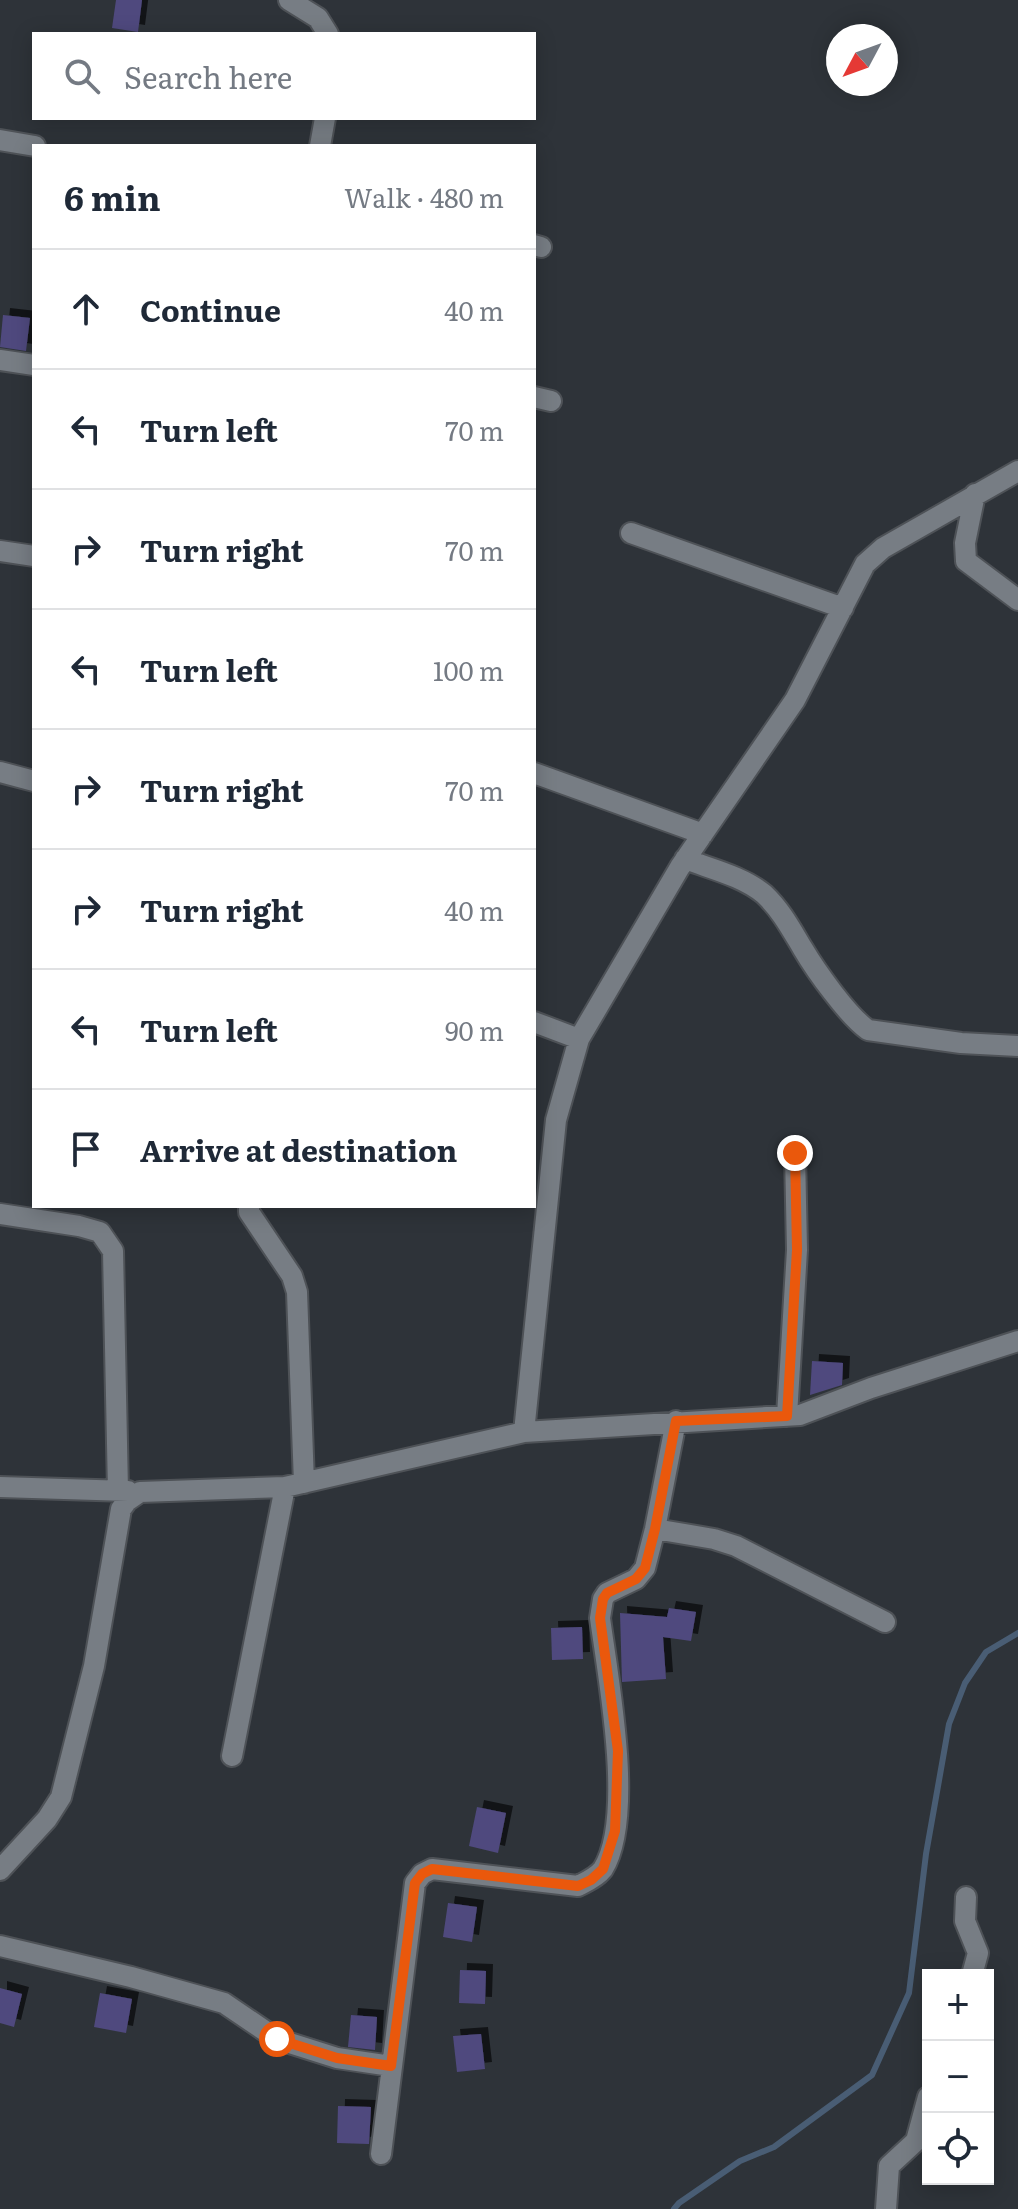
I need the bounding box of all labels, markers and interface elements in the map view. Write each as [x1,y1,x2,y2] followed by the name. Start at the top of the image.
[826,24,898,96] north arrow
[32,32,536,120] search box
[60,54,104,98] icon: search
[124,54,292,98] text: Search here
[64,171,161,221] text: 6 min
[344,177,504,216] text: Walk · 480 m
[64,287,108,331] icon: ahead
[140,287,281,331] text: Continue
[444,290,504,329] text: 40 m
[64,407,108,451] icon: left
[140,407,278,451] text: Turn left
[445,410,504,449] text: 70 m
[64,527,108,571] icon: right
[140,527,304,571] text: Turn right
[445,530,504,569] text: 70 m
[64,647,108,691] icon: left
[140,647,278,691] text: Turn left
[433,650,504,689] text: 100 m
[64,767,108,811] icon: right
[140,767,304,811] text: Turn right
[445,770,504,809] text: 70 m
[64,887,108,931] icon: right
[140,887,304,931] text: Turn right
[444,890,504,929] text: 40 m
[64,1007,108,1051] icon: left
[140,1007,278,1051] text: Turn left
[445,1010,504,1049] text: 90 m
[64,1127,108,1171] icon: arrive
[140,1127,457,1171] text: Arrive at destination
[777,1135,813,1171] route end
[922,1969,994,2185] map controls
[922,1969,994,2041] button: +
[259,2021,295,2057] route start
[922,2041,994,2113] button: −
[922,2113,994,2185] button: locate

